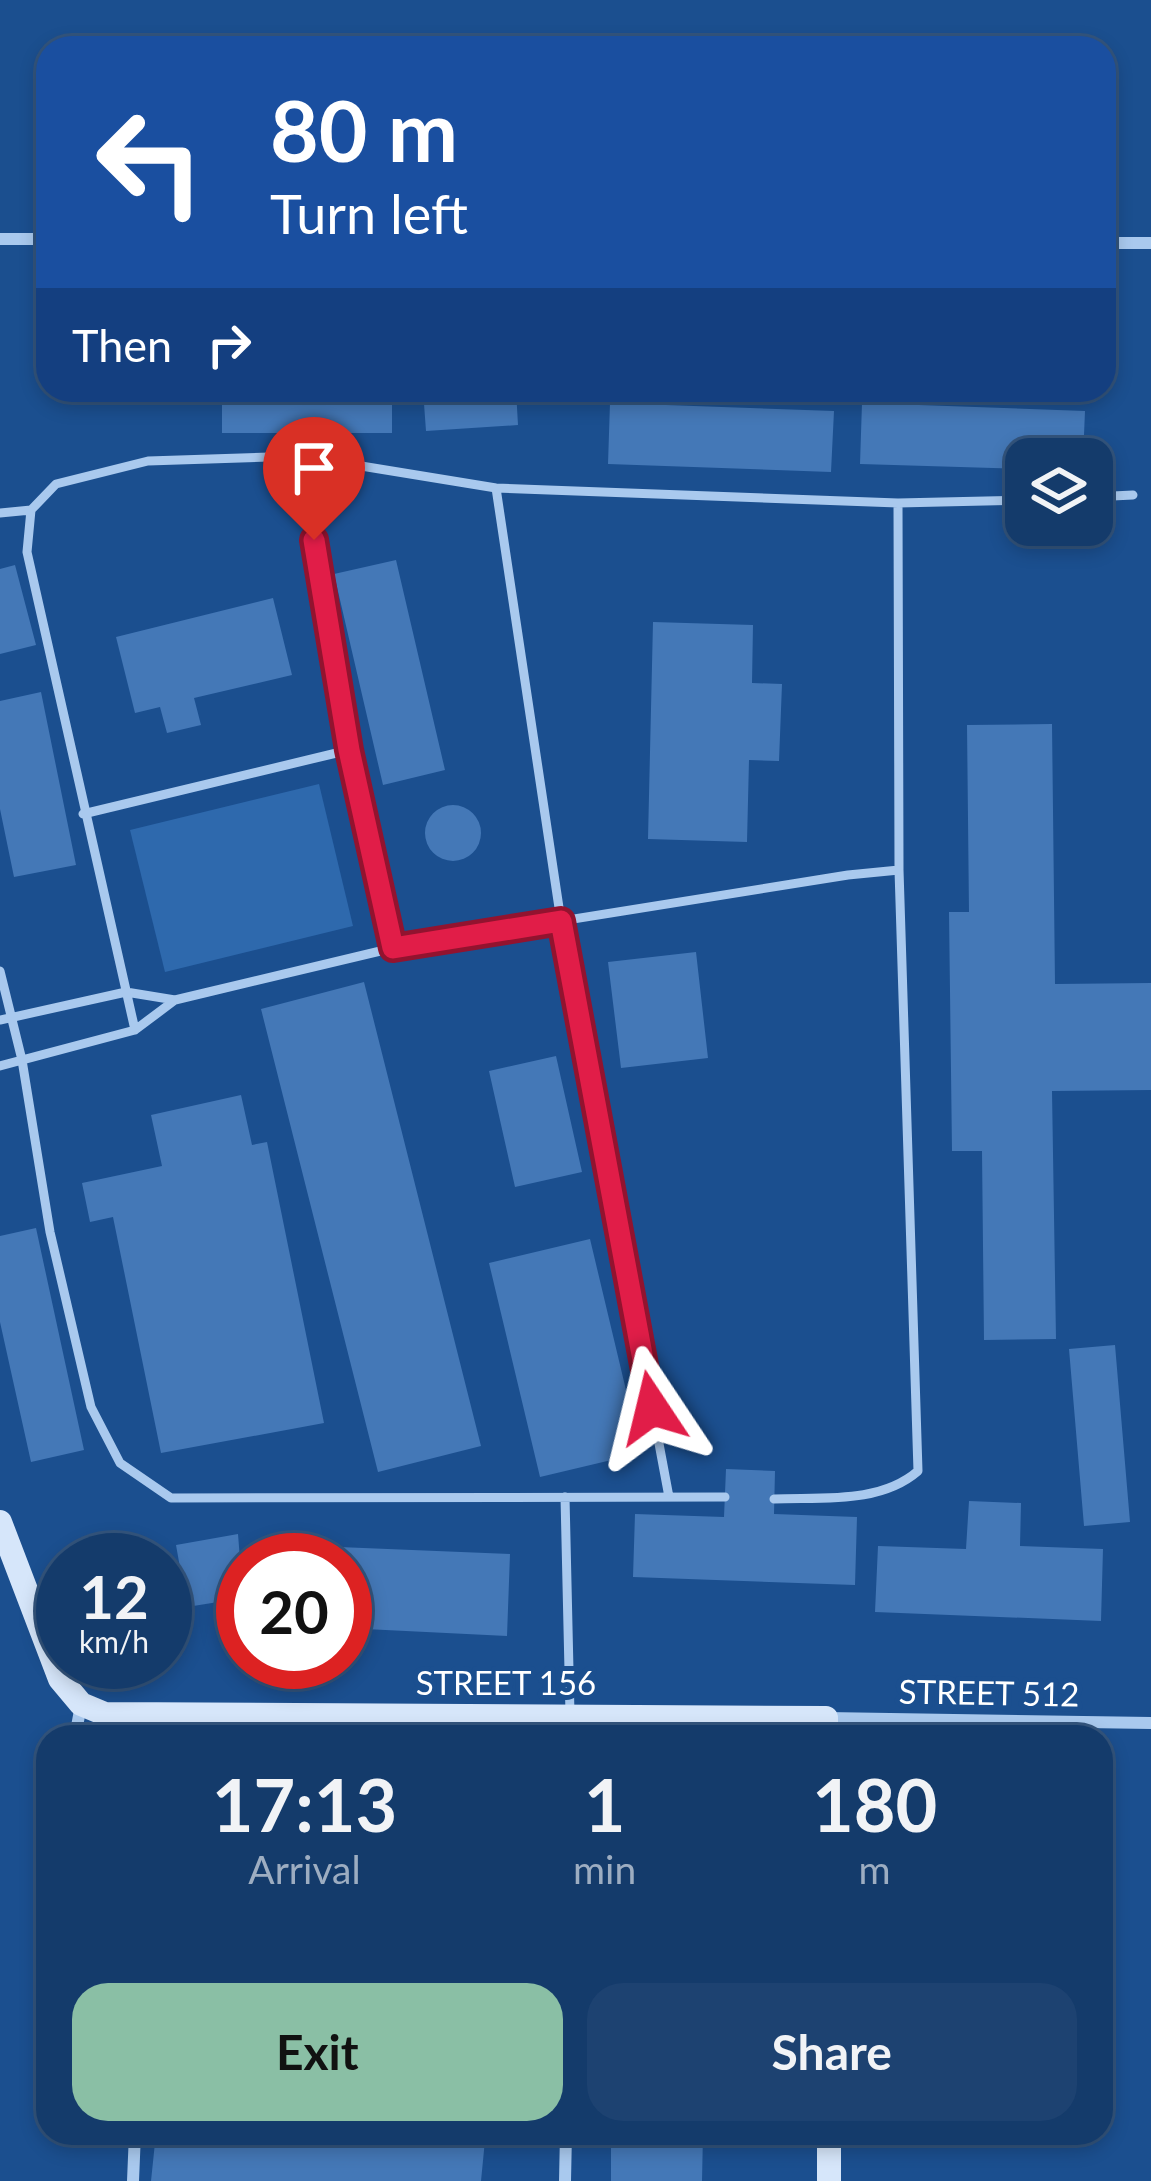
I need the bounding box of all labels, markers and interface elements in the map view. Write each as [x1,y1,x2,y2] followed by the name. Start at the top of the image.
[270,79,458,180] text: 80 m
[72,84,228,240] icon: left
[270,181,468,246] text: Turn left
[196,312,262,378] icon: right
[72,318,172,372] text: Then
[263,417,365,540] pin
[281,435,347,501] icon: arrive
[1005,438,1113,546] map controls
[1005,438,1113,546] button: layers
[589,1345,715,1471] position arrow
[216,1533,372,1689] speed limit sign: 20
[79,1560,149,1632] text: 12
[79,1623,149,1659] text: km/h
[416,1662,596,1702] street label: STREET 156
[898,1670,1080,1714] street label: STREET 512
[212,1761,397,1847] text: 17:13
[584,1761,626,1847] text: 1
[812,1761,937,1847] text: 180
[248,1846,361,1892] text: Arrival
[573,1846,636,1892] text: min
[859,1846,891,1892] text: m
[72,1983,563,2121] button: Exit
[587,1983,1077,2121] button: Share

